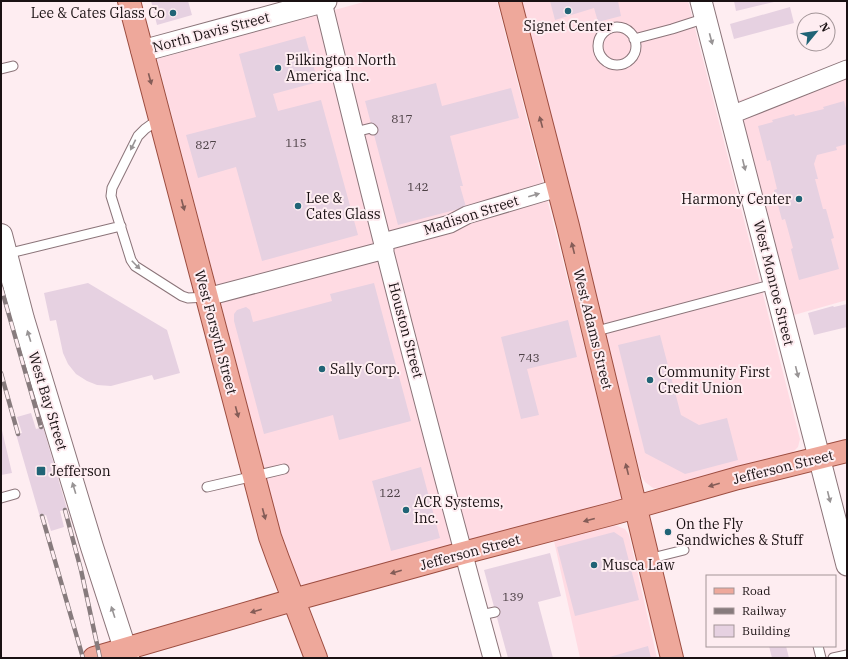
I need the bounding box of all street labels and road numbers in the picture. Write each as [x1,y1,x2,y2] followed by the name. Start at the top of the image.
[150,8,272,56] street label: North Davis Street
[421,191,521,239] street label: Madison Street
[750,218,798,348] street label: West Monroe Street
[569,267,617,391] street label: West Adams Street
[191,268,241,396] street label: West Forsyth Street
[385,280,427,380] street label: Houston Street
[24,349,72,453] street label: West Bay Street
[731,446,835,488] street label: Jefferson Street
[418,530,522,574] street label: Jefferson Street

